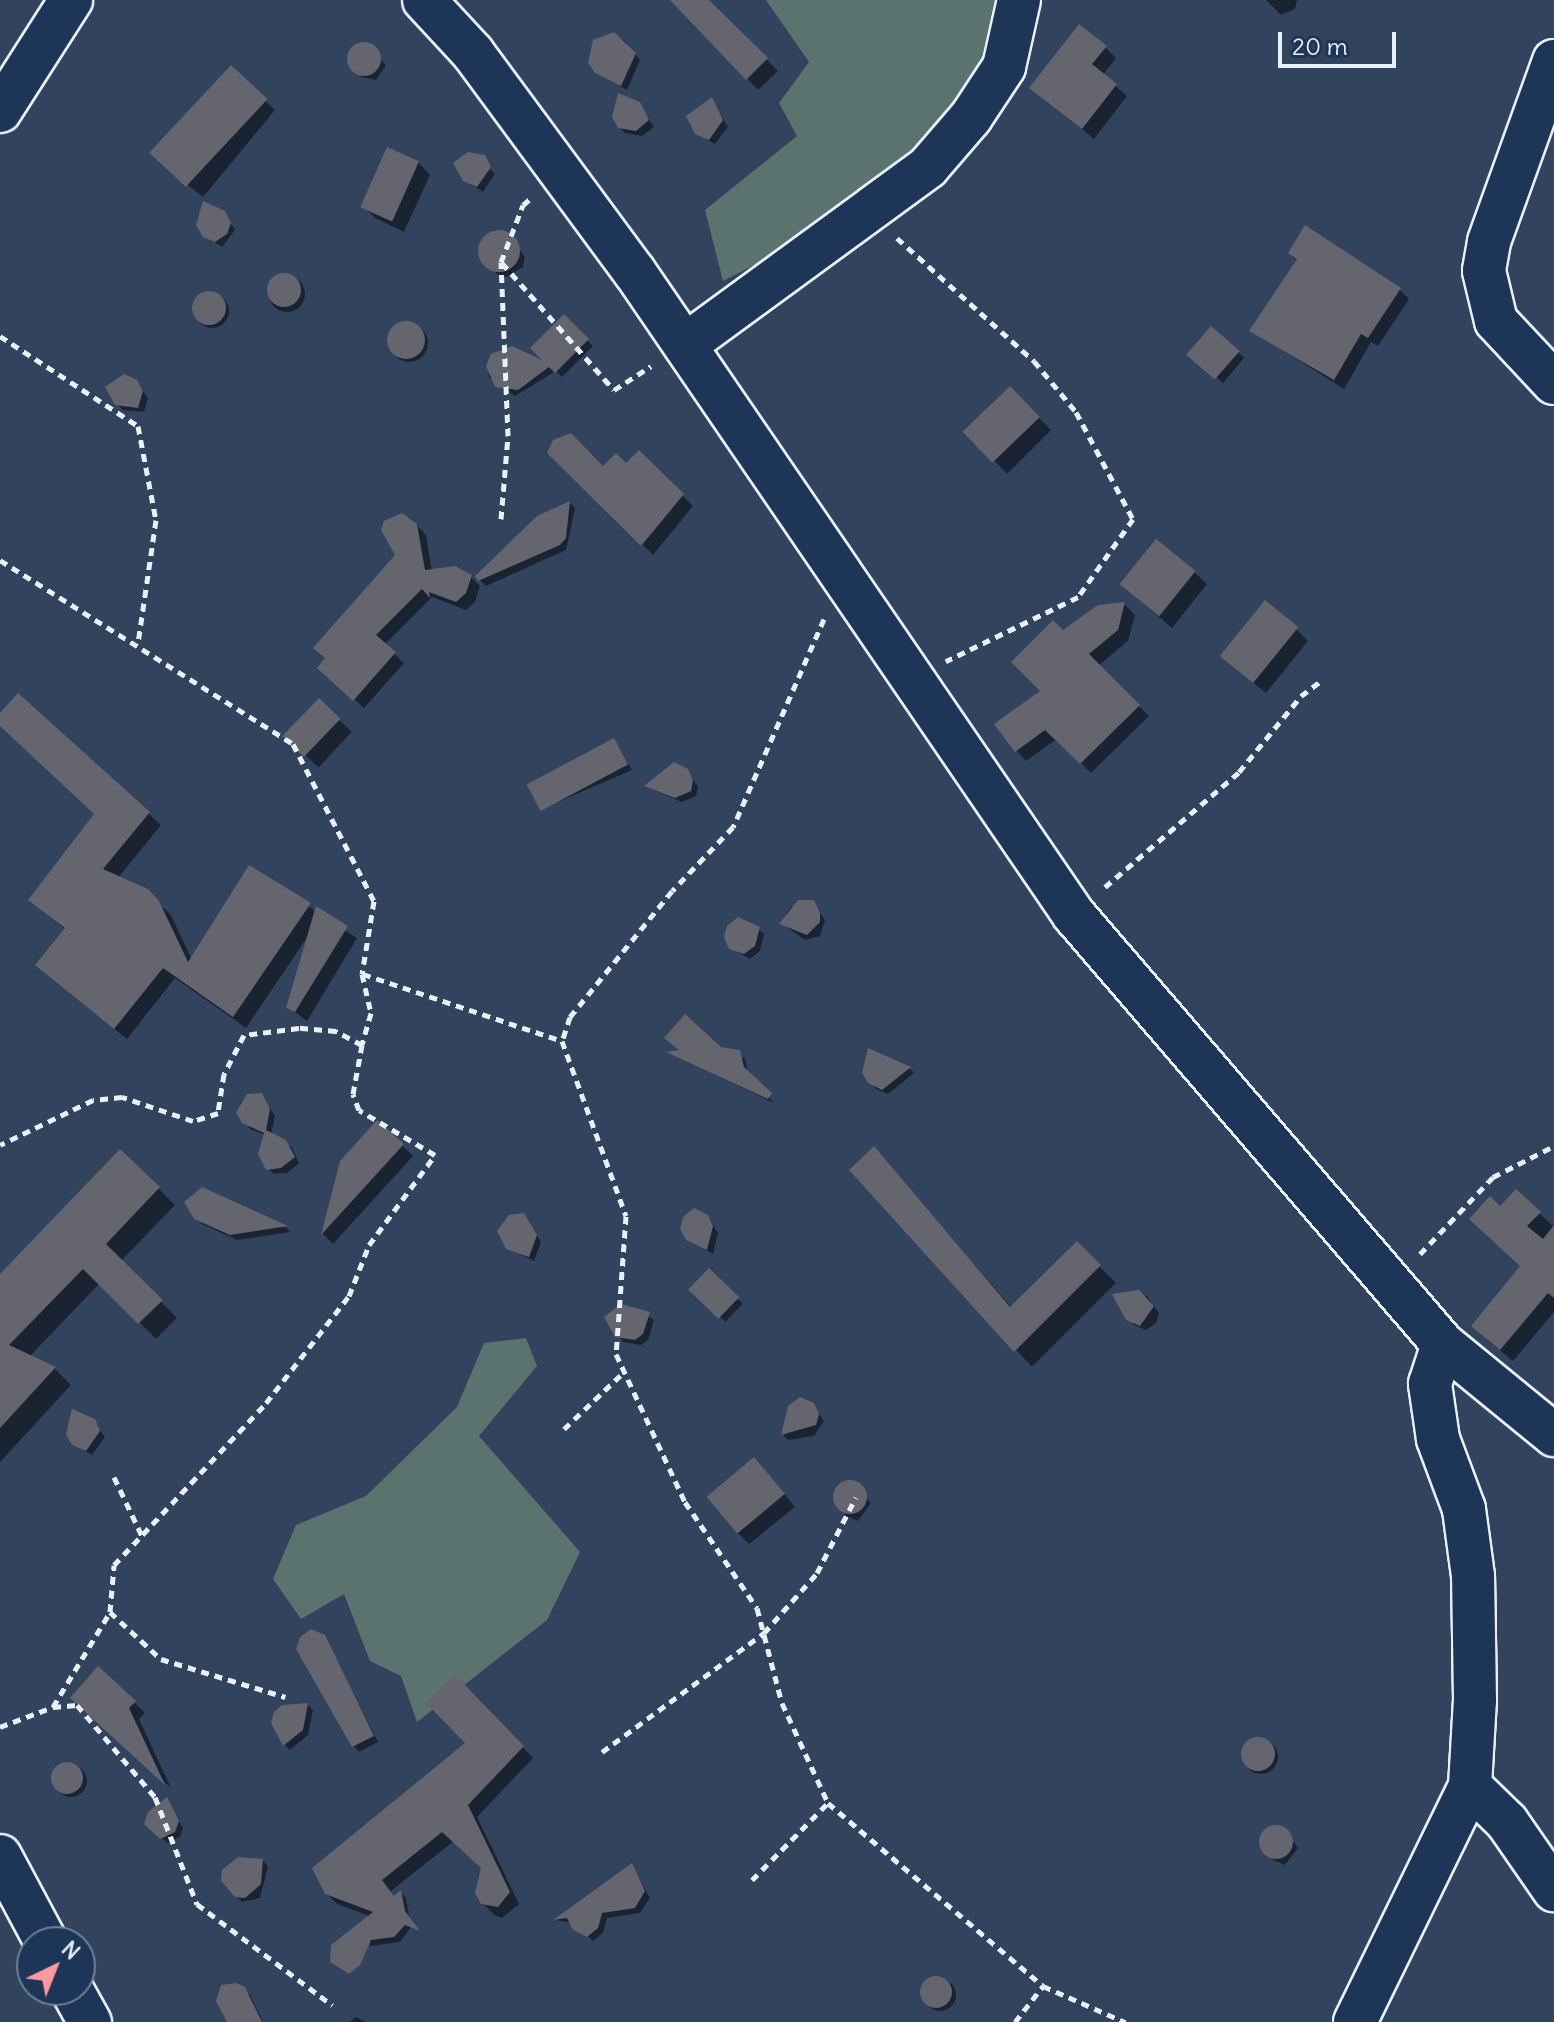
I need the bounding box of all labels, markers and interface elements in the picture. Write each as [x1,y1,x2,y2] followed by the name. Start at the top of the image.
[1282,16,1400,66] scale bar
[1292,31,1348,61] text: 20 m
[16,1926,96,2006] north arrow
[56,1934,86,1965] text: N

